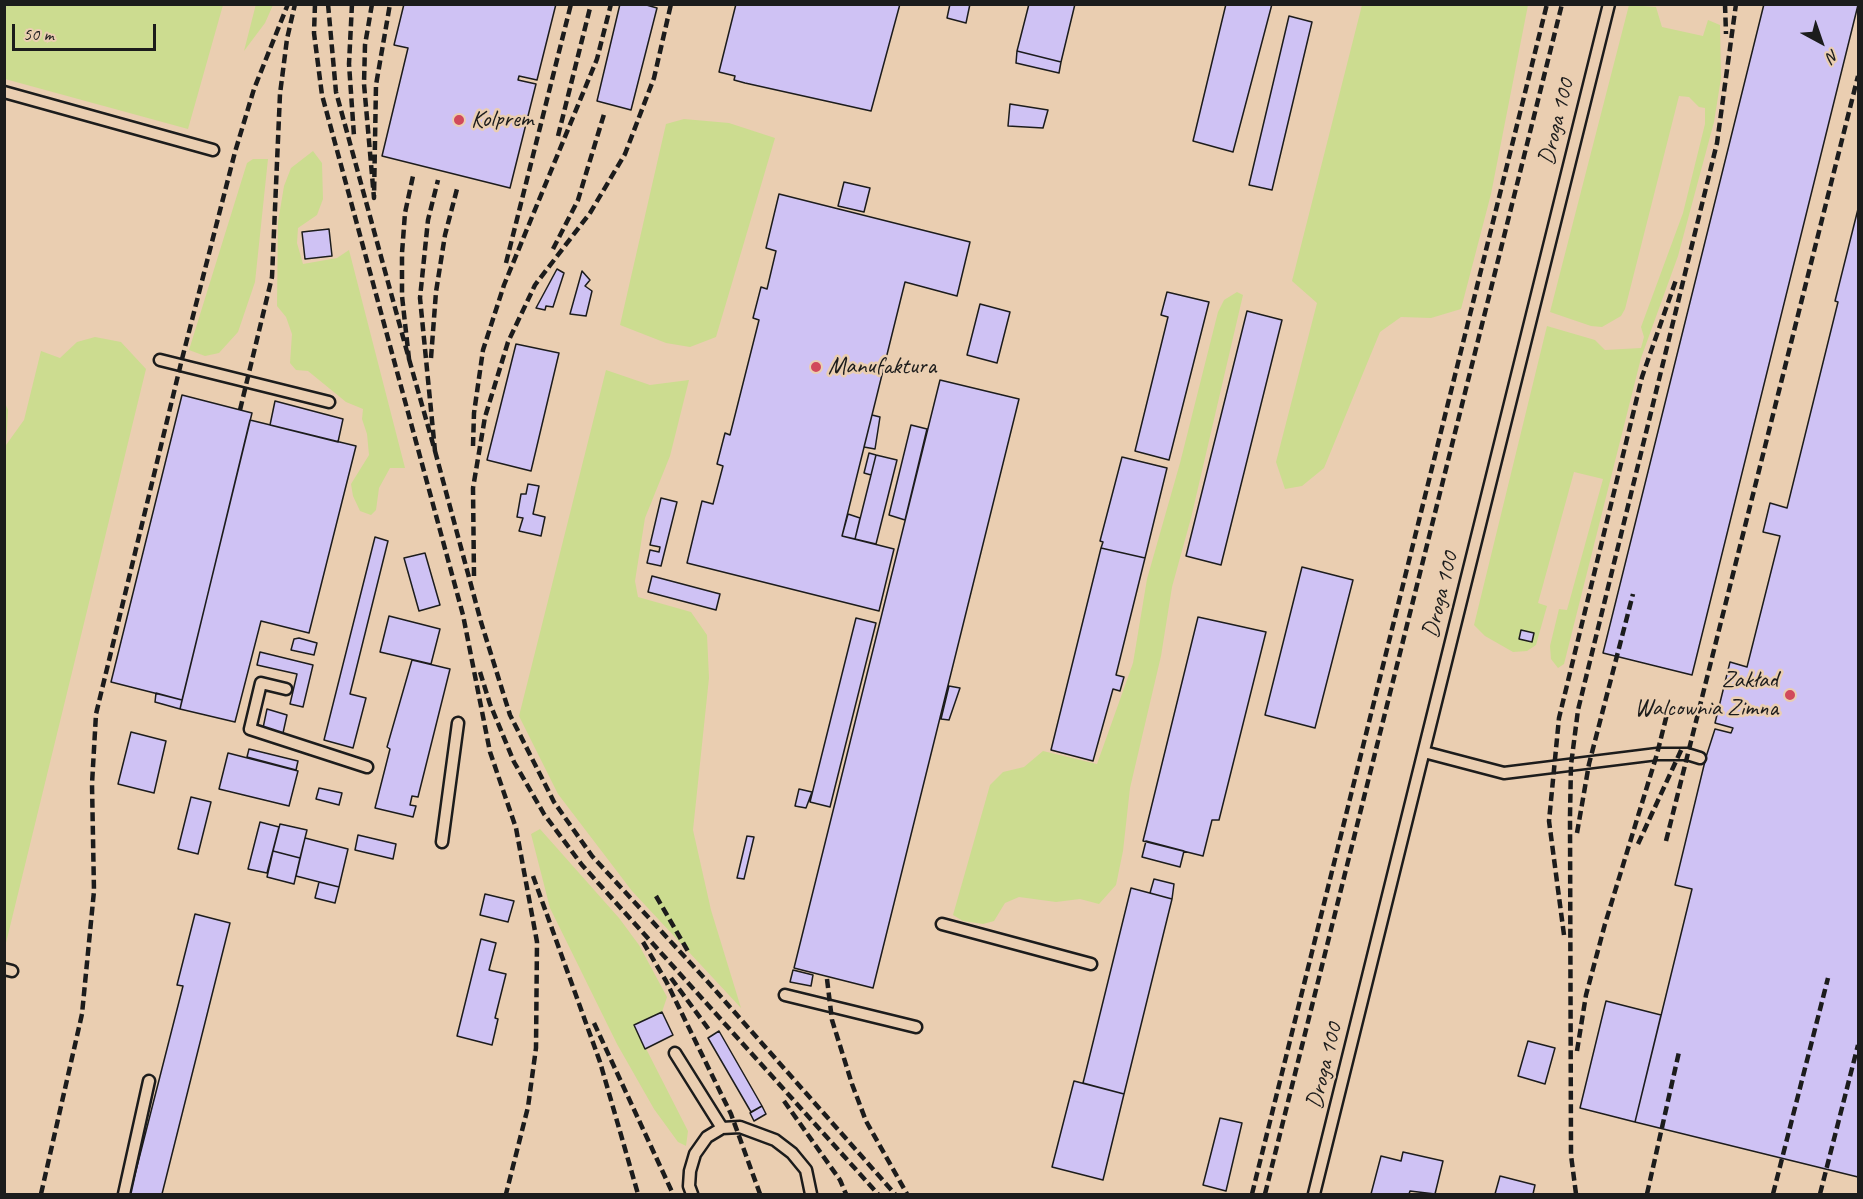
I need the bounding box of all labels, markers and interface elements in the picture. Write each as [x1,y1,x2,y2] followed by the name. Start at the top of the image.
[15,12,159,50] scale bar
[1791,12,1851,72] north arrow
[23,23,54,45] text: 50 m
[1822,45,1843,67] text: N
[1532,76,1582,168] street label: Droga 100
[471,106,533,134] place label: Kolprem
[452,113,466,127] marker: Kolprem
[828,353,936,381] place label: Manufaktura
[809,360,823,374] marker: Manufaktura
[1416,549,1466,641] street label: Droga 100
[1634,667,1778,723] place label: Zakład Walcownia Zimna
[1783,688,1797,702] marker: Zakład Walcownia Zimna
[1300,1020,1350,1112] street label: Droga 100

